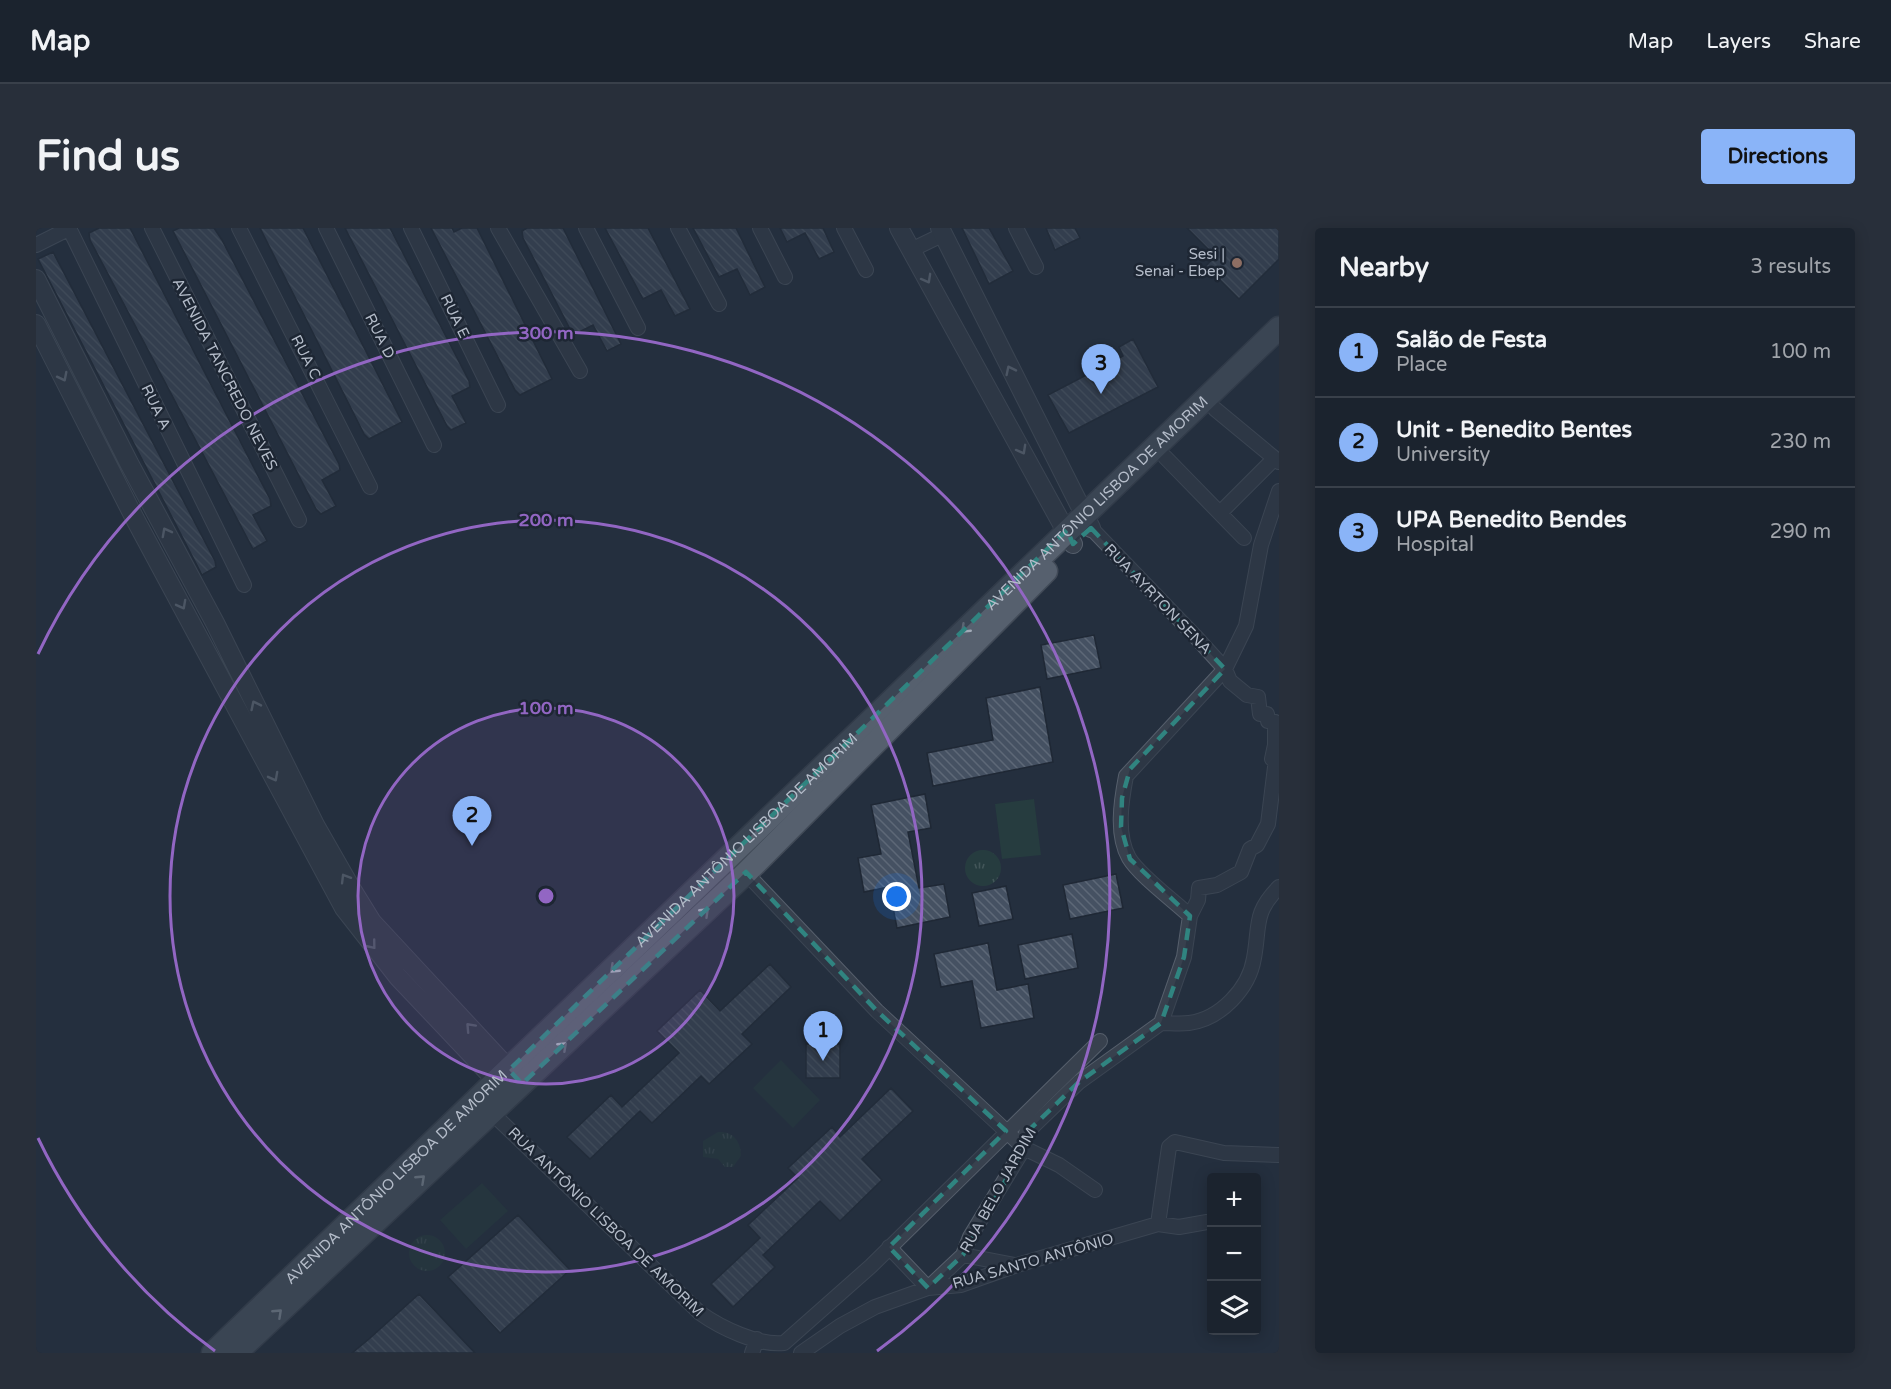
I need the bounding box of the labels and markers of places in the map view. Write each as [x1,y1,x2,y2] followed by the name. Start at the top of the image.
[1135,245,1225,280] place label: Sesi | Senai - Ebep
[1230,256,1244,270] marker: Sesi | Senai - Ebep
[1082,344,1120,394] pin: 3
[452,796,492,846] pin: 2
[536,886,556,906] centre of rings
[804,1012,842,1061] pin: 1

